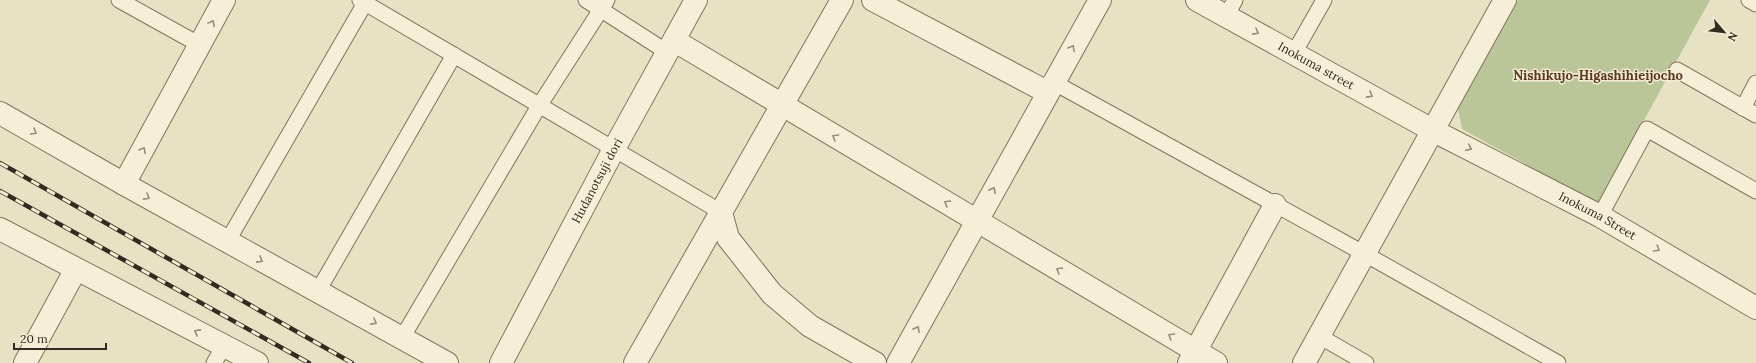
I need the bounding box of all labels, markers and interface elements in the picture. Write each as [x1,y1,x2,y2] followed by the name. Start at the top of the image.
[1704,12,1744,52] north arrow
[207,20,214,28] one-way arrow
[1252,28,1259,35] one-way arrow
[1724,30,1741,44] text: N
[1276,38,1357,93] street label: Inokuma street
[1068,45,1075,52] one-way arrow
[1513,67,1683,84] district label: Nishikujo-Higashihieijocho
[1366,91,1373,98] one-way arrow
[30,128,37,135] one-way arrow
[832,135,839,142] one-way arrow
[568,136,625,226] street label: Hudanotsuji dori
[1465,144,1472,151] one-way arrow
[138,147,146,154] one-way arrow
[988,187,996,195] one-way arrow
[1556,188,1639,243] street label: Inokuma Street
[143,192,150,199] one-way arrow
[944,201,951,208] one-way arrow
[1653,245,1660,252] one-way arrow
[256,255,263,262] one-way arrow
[1056,267,1063,274] one-way arrow
[370,318,377,325] one-way arrow
[14,325,106,351] scale bar
[912,326,919,333] one-way arrow
[194,329,201,337] one-way arrow
[20,331,48,346] text: 20 m
[1168,333,1175,341] one-way arrow

